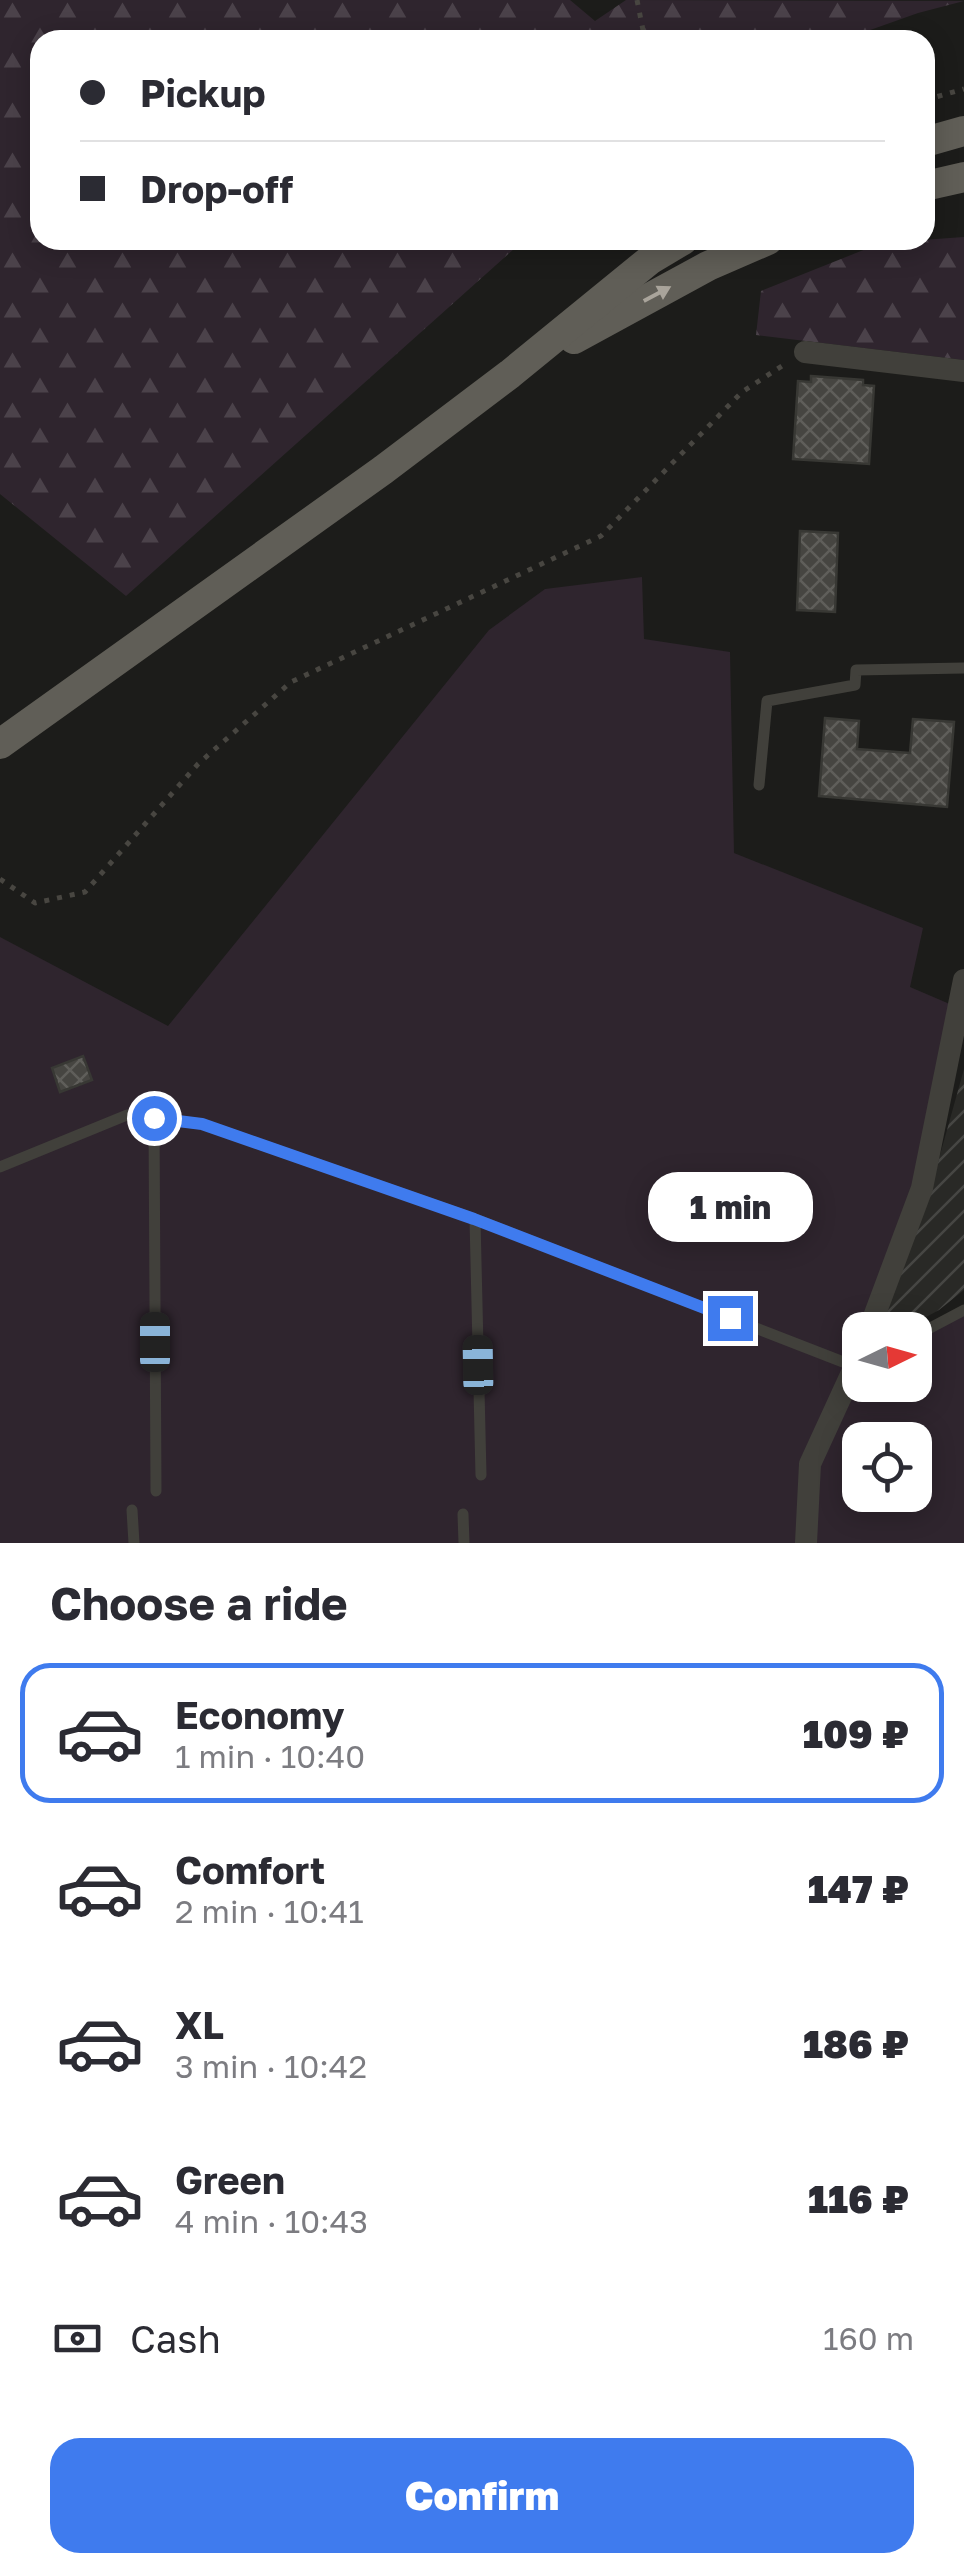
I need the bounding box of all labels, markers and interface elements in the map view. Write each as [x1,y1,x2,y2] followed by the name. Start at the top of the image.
[140,70,266,115] text: Pickup
[140,166,293,211] text: Drop-off
[643,286,672,303] one-way arrow
[132,1096,177,1141] route start
[648,1173,812,1243] callout: 1 min
[690,1188,771,1226] text: 1 min
[708,1296,753,1341] route end
[140,1312,170,1372] car
[842,1312,932,1402] north arrow
[842,1312,932,1512] map controls
[462,1335,494,1395] car
[842,1422,932,1512] button: locate
[50,1576,348,1630] text: Choose a ride
[55,1688,145,1778] icon: car
[175,1692,344,1737] text: Economy
[803,1711,909,1756] text: 109 ₽
[175,1737,365,1775] text: 1 min · 10:40
[55,1843,145,1933] icon: car
[175,1847,325,1892] text: Comfort
[808,1866,909,1911] text: 147 ₽
[175,1892,364,1930] text: 2 min · 10:41
[55,1998,145,2088] icon: car
[175,2002,224,2047] text: XL
[803,2021,909,2066] text: 186 ₽
[175,2047,367,2085] text: 3 min · 10:42
[55,2153,145,2243] icon: car
[175,2157,285,2202] text: Green
[808,2176,909,2221] text: 116 ₽
[175,2202,368,2240] text: 4 min · 10:43
[50,2311,105,2366] icon: cash
[130,2316,221,2361] text: Cash
[823,2319,914,2357] text: 160 m
[50,2438,914,2553] button: Confirm

